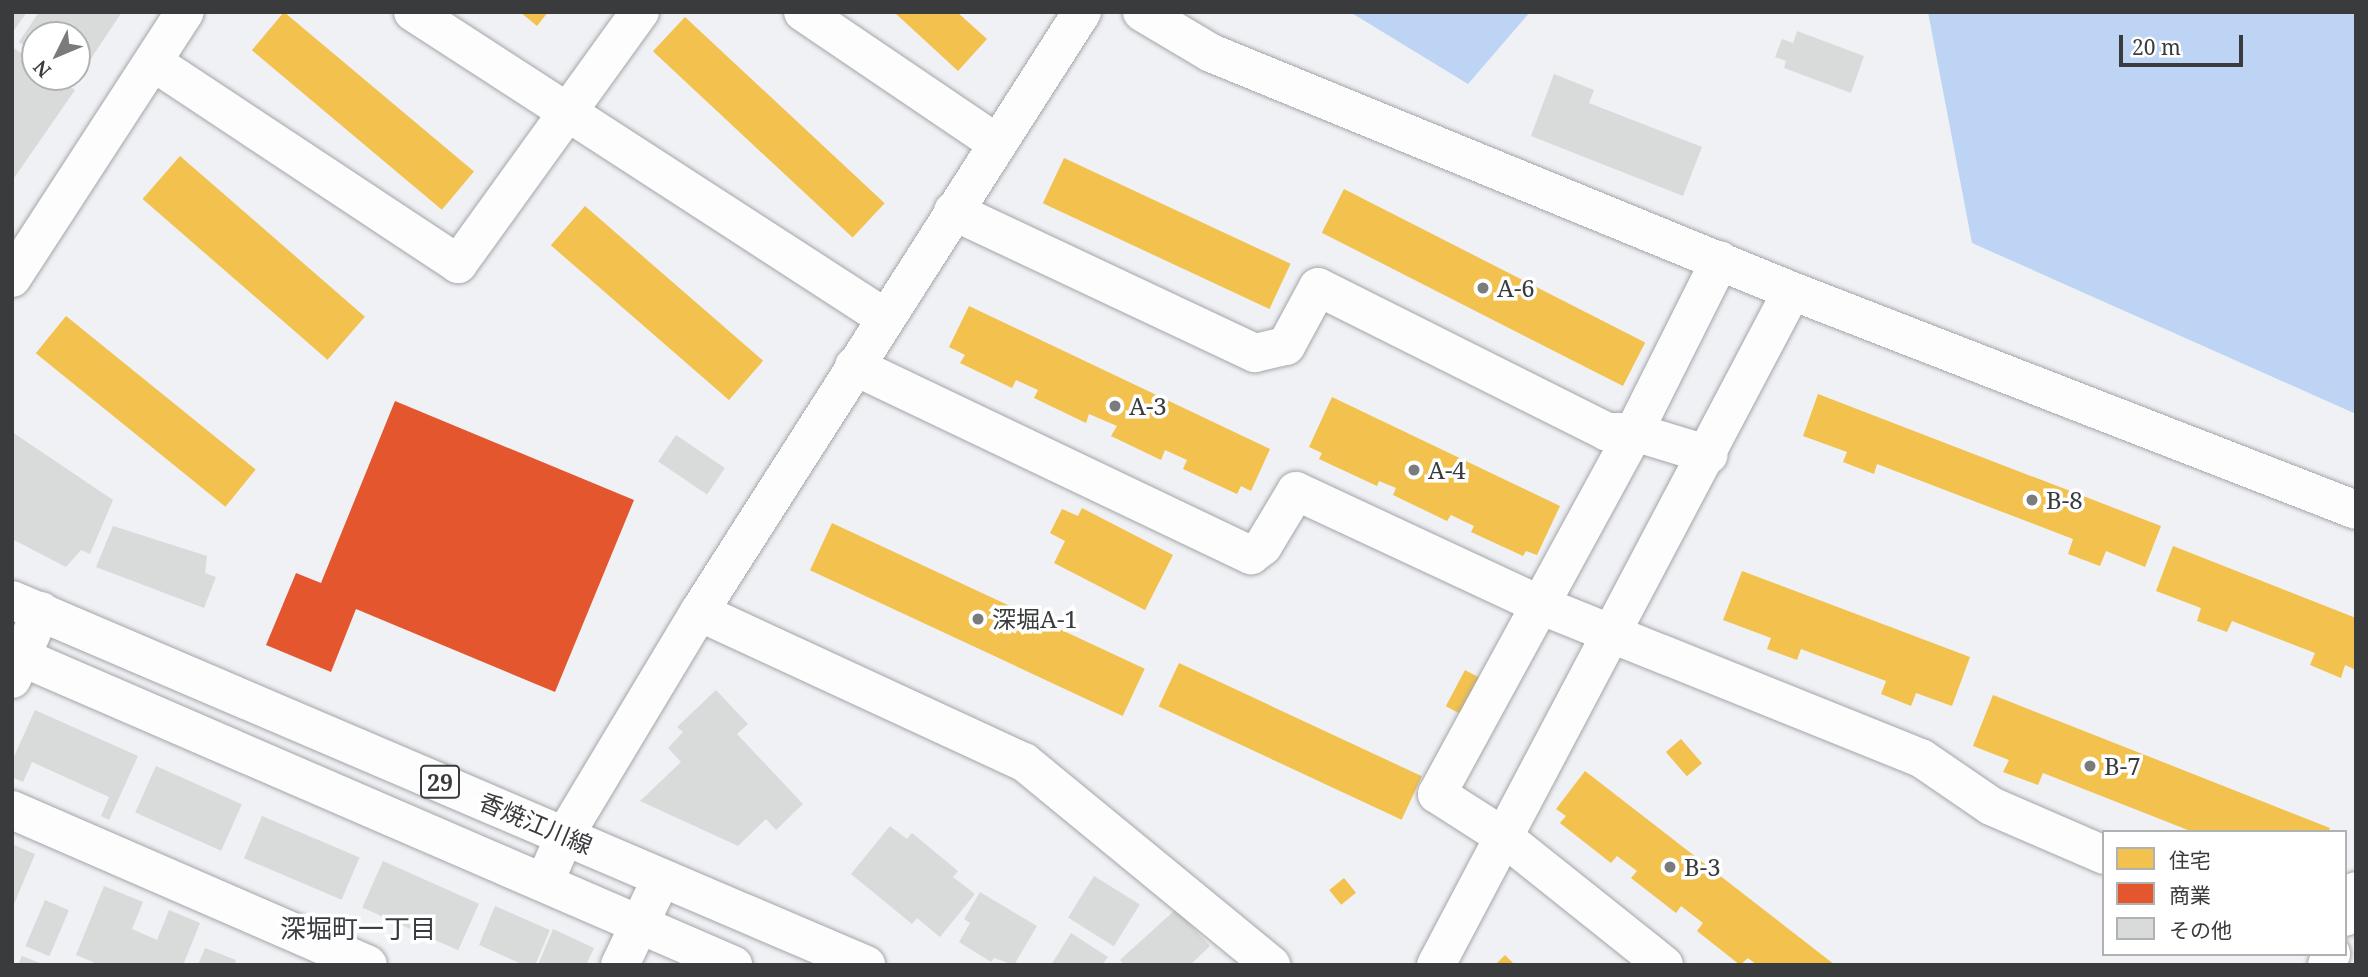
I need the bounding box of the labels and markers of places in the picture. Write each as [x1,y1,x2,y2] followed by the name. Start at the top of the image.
[1497,274,1535,302] place label: A-6
[1475,280,1491,296] marker: A-6
[1129,392,1167,420] place label: A-3
[1107,398,1123,414] marker: A-3
[1428,456,1466,484] place label: A-4
[1406,462,1422,478] marker: A-4
[2046,486,2083,514] place label: B-8
[2024,492,2040,508] marker: B-8
[992,605,1078,633] place label: 深堀A-1
[970,611,986,627] marker: 深堀A-1
[2104,752,2141,780] place label: B-7
[2082,758,2098,774] marker: B-7
[1684,853,1721,881] place label: B-3
[1662,859,1678,875] marker: B-3

